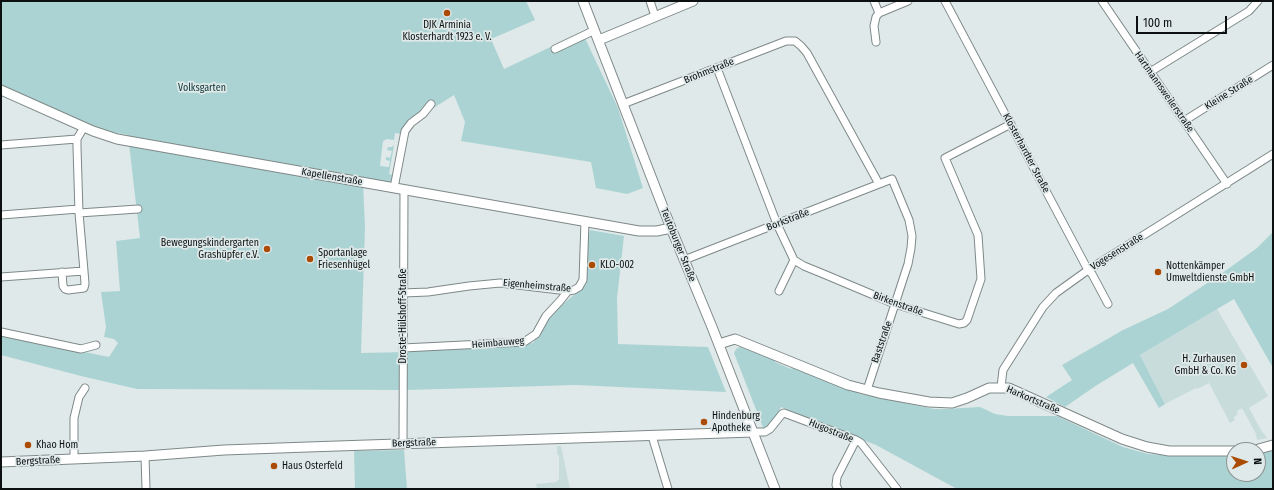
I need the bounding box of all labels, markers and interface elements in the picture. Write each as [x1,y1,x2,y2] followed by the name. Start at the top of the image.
[442,8,452,18] marker: DJK Arminia Klosterhardt 1923 e. V.
[1138,8,1229,34] scale bar
[1143,16,1172,30] text: 100 m
[402,19,492,42] place label: DJK Arminia Klosterhardt 1923 e. V.
[1132,49,1196,135] street label: Hartmannsweilerstraße
[682,56,736,86] street label: Brohmstraße
[1203,73,1255,113] street label: Kleine Straße
[178,82,226,94] park label: Volksgarten
[1000,111,1052,195] street label: Klosterhardter Straße
[301,166,363,188] street label: Kapellenstraße
[658,206,698,284] street label: Teutoburger Straße
[765,206,811,234] street label: Borkstraße
[1088,231,1146,273] street label: Vogesenstraße
[161,237,259,260] place label: Bewegungskindergarten Grashüpfer e.V.
[262,244,272,254] marker: Bewegungskindergarten Grashüpfer e.V.
[318,247,370,270] place label: Sportanlage Friesenhügel
[305,254,315,264] marker: Sportanlage Friesenhügel
[600,259,634,271] place label: KLO-002
[587,260,597,270] marker: KLO-002
[1166,260,1254,284] place label: Nottenkämper Umweltdienste GmbH
[1153,267,1163,277] marker: Nottenkämper Umweltdienste GmbH
[397,269,409,363] street label: Droste-Hülshoff-Straße
[502,277,572,295] street label: Eigenheimstraße
[871,289,925,319] street label: Birkenstraße
[869,319,895,365] street label: Baststraße
[471,335,525,351] street label: Heimbauweg
[1174,353,1236,376] place label: H. Zurhausen GmbH & Co. KG
[1239,360,1249,370] marker: H. Zurhausen GmbH & Co. KG
[1004,383,1062,417] street label: Harkortstraße
[712,410,760,434] place label: Hindenburg Apotheke
[699,417,709,427] marker: Hindenburg Apotheke
[807,417,855,445] street label: Hugostraße
[392,436,436,450] street label: Bergstraße
[36,439,78,451] place label: Khao Hom
[23,440,33,450] marker: Khao Hom
[1226,442,1266,482] north arrow
[16,454,60,468] street label: Bergstraße
[1251,458,1264,465] text: N
[282,460,343,472] place label: Haus Osterfeld
[269,461,279,471] marker: Haus Osterfeld

